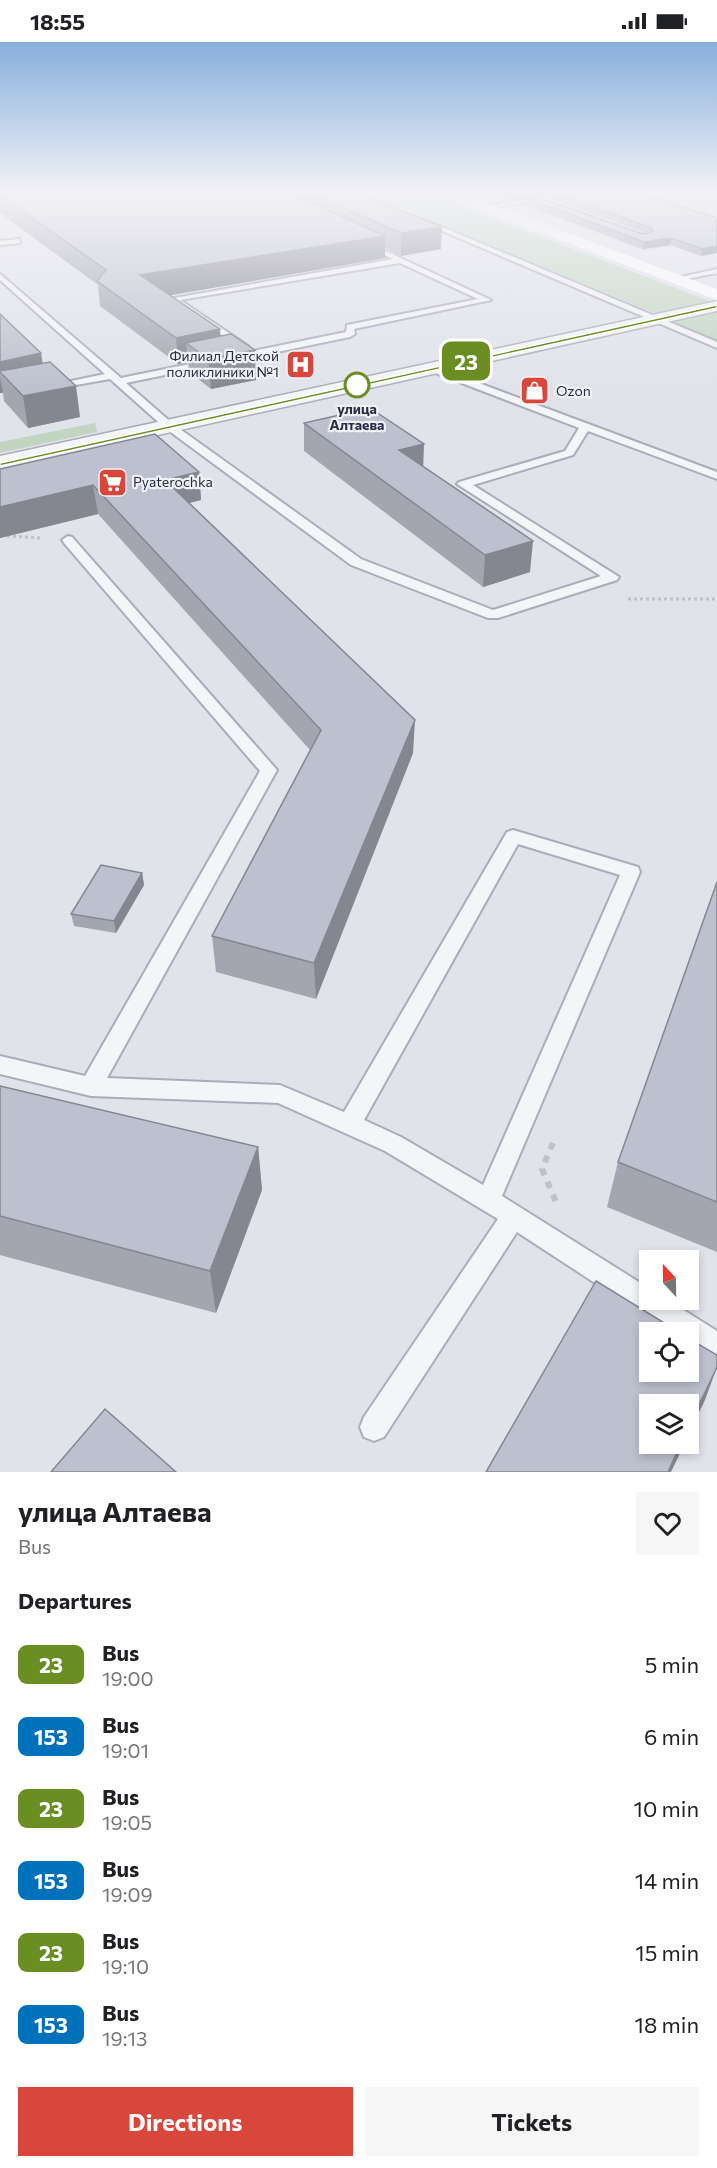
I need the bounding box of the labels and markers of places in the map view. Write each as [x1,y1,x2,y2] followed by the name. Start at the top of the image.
[166,347,279,380] place label: Филиал Детской поликлиники №1
[284,348,316,380] hospital icon: Филиал Детской поликлиники №1
[344,372,370,398] marker: улица Алтаева
[519,375,551,407] shop icon: Ozon
[556,382,591,399] place label: Ozon
[330,400,384,433] place label: улица Алтаева
[96,466,128,498] supermarket icon: Pyaterochka
[133,473,213,490] place label: Pyaterochka

